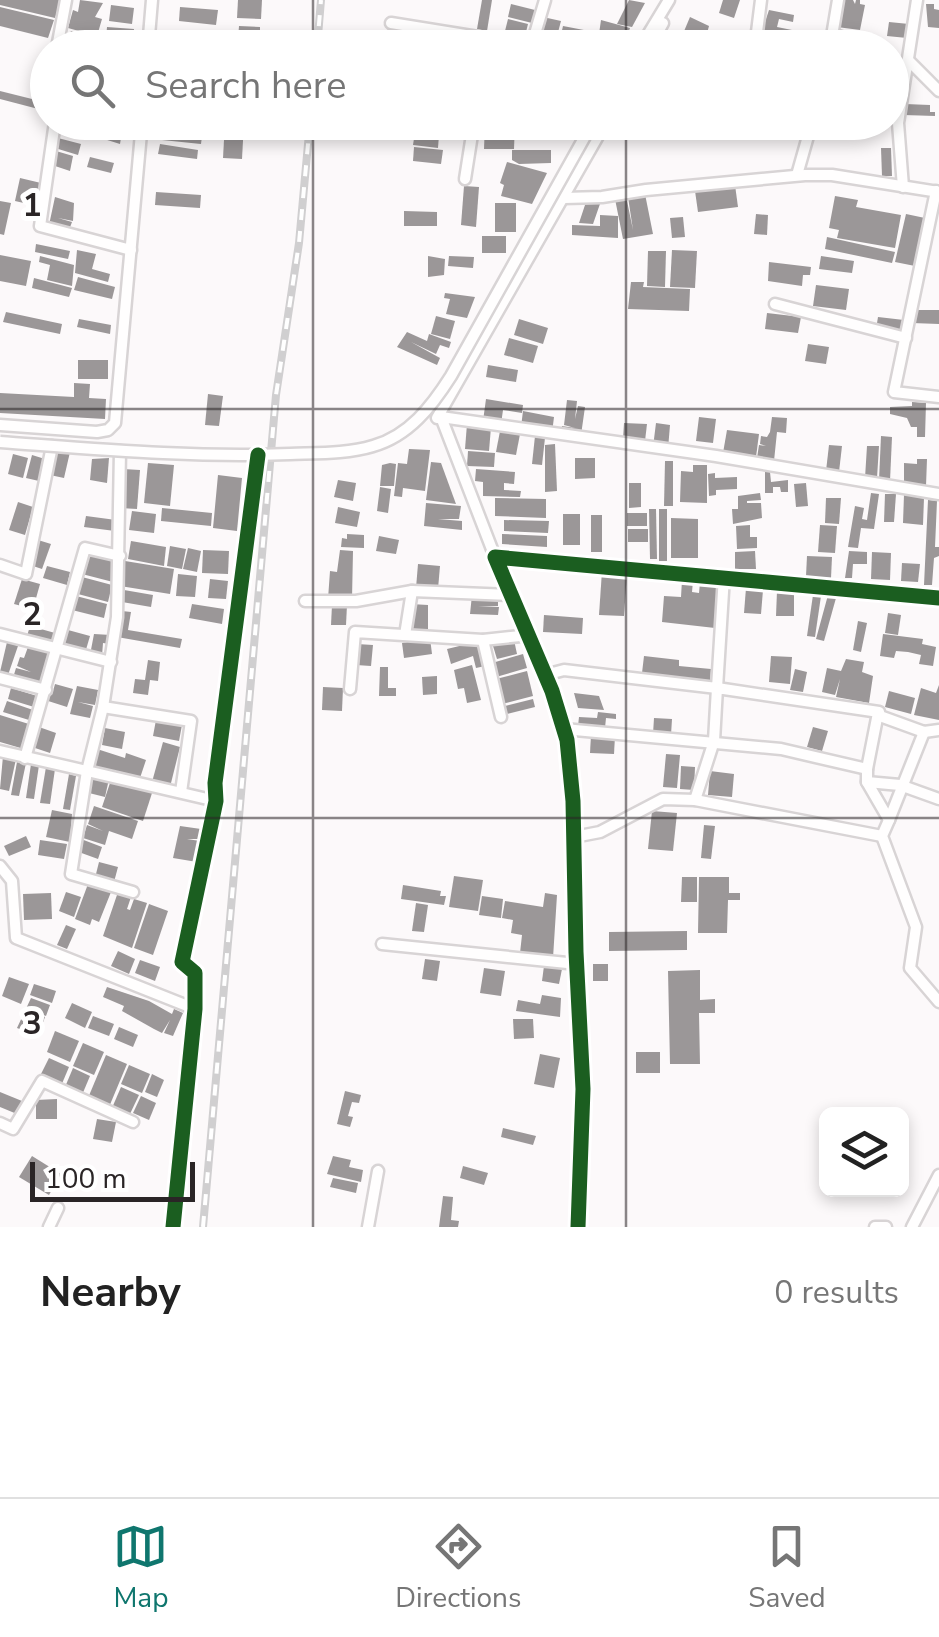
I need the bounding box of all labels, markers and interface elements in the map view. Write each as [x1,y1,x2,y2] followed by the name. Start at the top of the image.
[30,30,909,140] search box
[65,58,120,113] icon: search
[145,60,346,111] text: Search here
[22,184,42,227] text: 1
[22,593,42,636] text: 2
[22,1002,42,1045] text: 3
[819,1107,909,1197] map controls
[819,1107,909,1197] button: layers
[30,1157,195,1202] scale bar
[45,1160,127,1198] text: 100 m
[40,1264,181,1321] text: Nearby
[774,1271,899,1314] text: 0 results
[113,1519,168,1617] tab: Map
[395,1519,521,1617] tab: Directions
[748,1519,826,1617] tab: Saved

